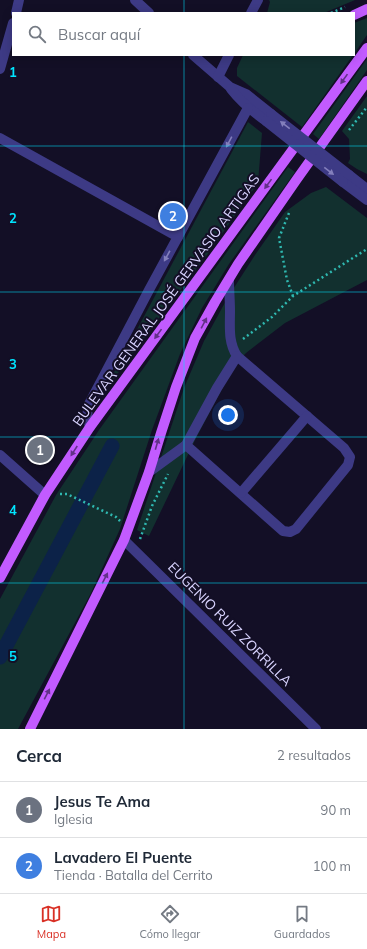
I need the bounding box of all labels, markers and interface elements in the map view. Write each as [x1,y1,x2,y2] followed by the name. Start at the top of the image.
[12,12,355,56] search box
[26,23,48,45] icon: search
[58,25,140,44] text: Buscar aquí
[9,64,17,80] text: 1
[340,74,349,85] one-way arrow
[279,121,290,129] one-way arrow
[226,136,233,148] one-way arrow
[324,167,335,175] one-way arrow
[68,170,264,430] street label: BULEVAR GENERAL JOSÉ GERVASIO ARTIGAS
[263,179,272,190] one-way arrow
[160,201,186,231] pin: 2
[9,210,17,226] text: 2
[164,251,171,262] one-way arrow
[200,317,207,329] one-way arrow
[154,329,162,340] one-way arrow
[9,356,17,372] text: 3
[218,405,238,425] your location
[27,435,53,465] pin: 1
[155,438,161,450] one-way arrow
[70,446,78,457] one-way arrow
[9,502,17,518] text: 4
[164,558,296,690] street label: EUGENIO RUIZ ZORRILLA
[102,572,109,584] one-way arrow
[9,648,17,664] text: 5
[44,688,50,700] one-way arrow
[16,745,62,766] text: Cerca
[277,747,351,763] text: 2 resultados
[54,792,150,811] text: Jesus Te Ama
[25,802,33,818] text: 1
[321,802,351,818] text: 90 m
[54,811,93,827] text: Iglesia
[54,848,192,867] text: Lavadero El Puente
[25,858,33,874] text: 2
[313,858,351,874] text: 100 m
[54,867,213,883] text: Tienda · Batalla del Cerrito
[37,903,66,941] tab: Mapa
[140,903,200,941] tab: Cómo llegar
[274,903,330,941] tab: Guardados

